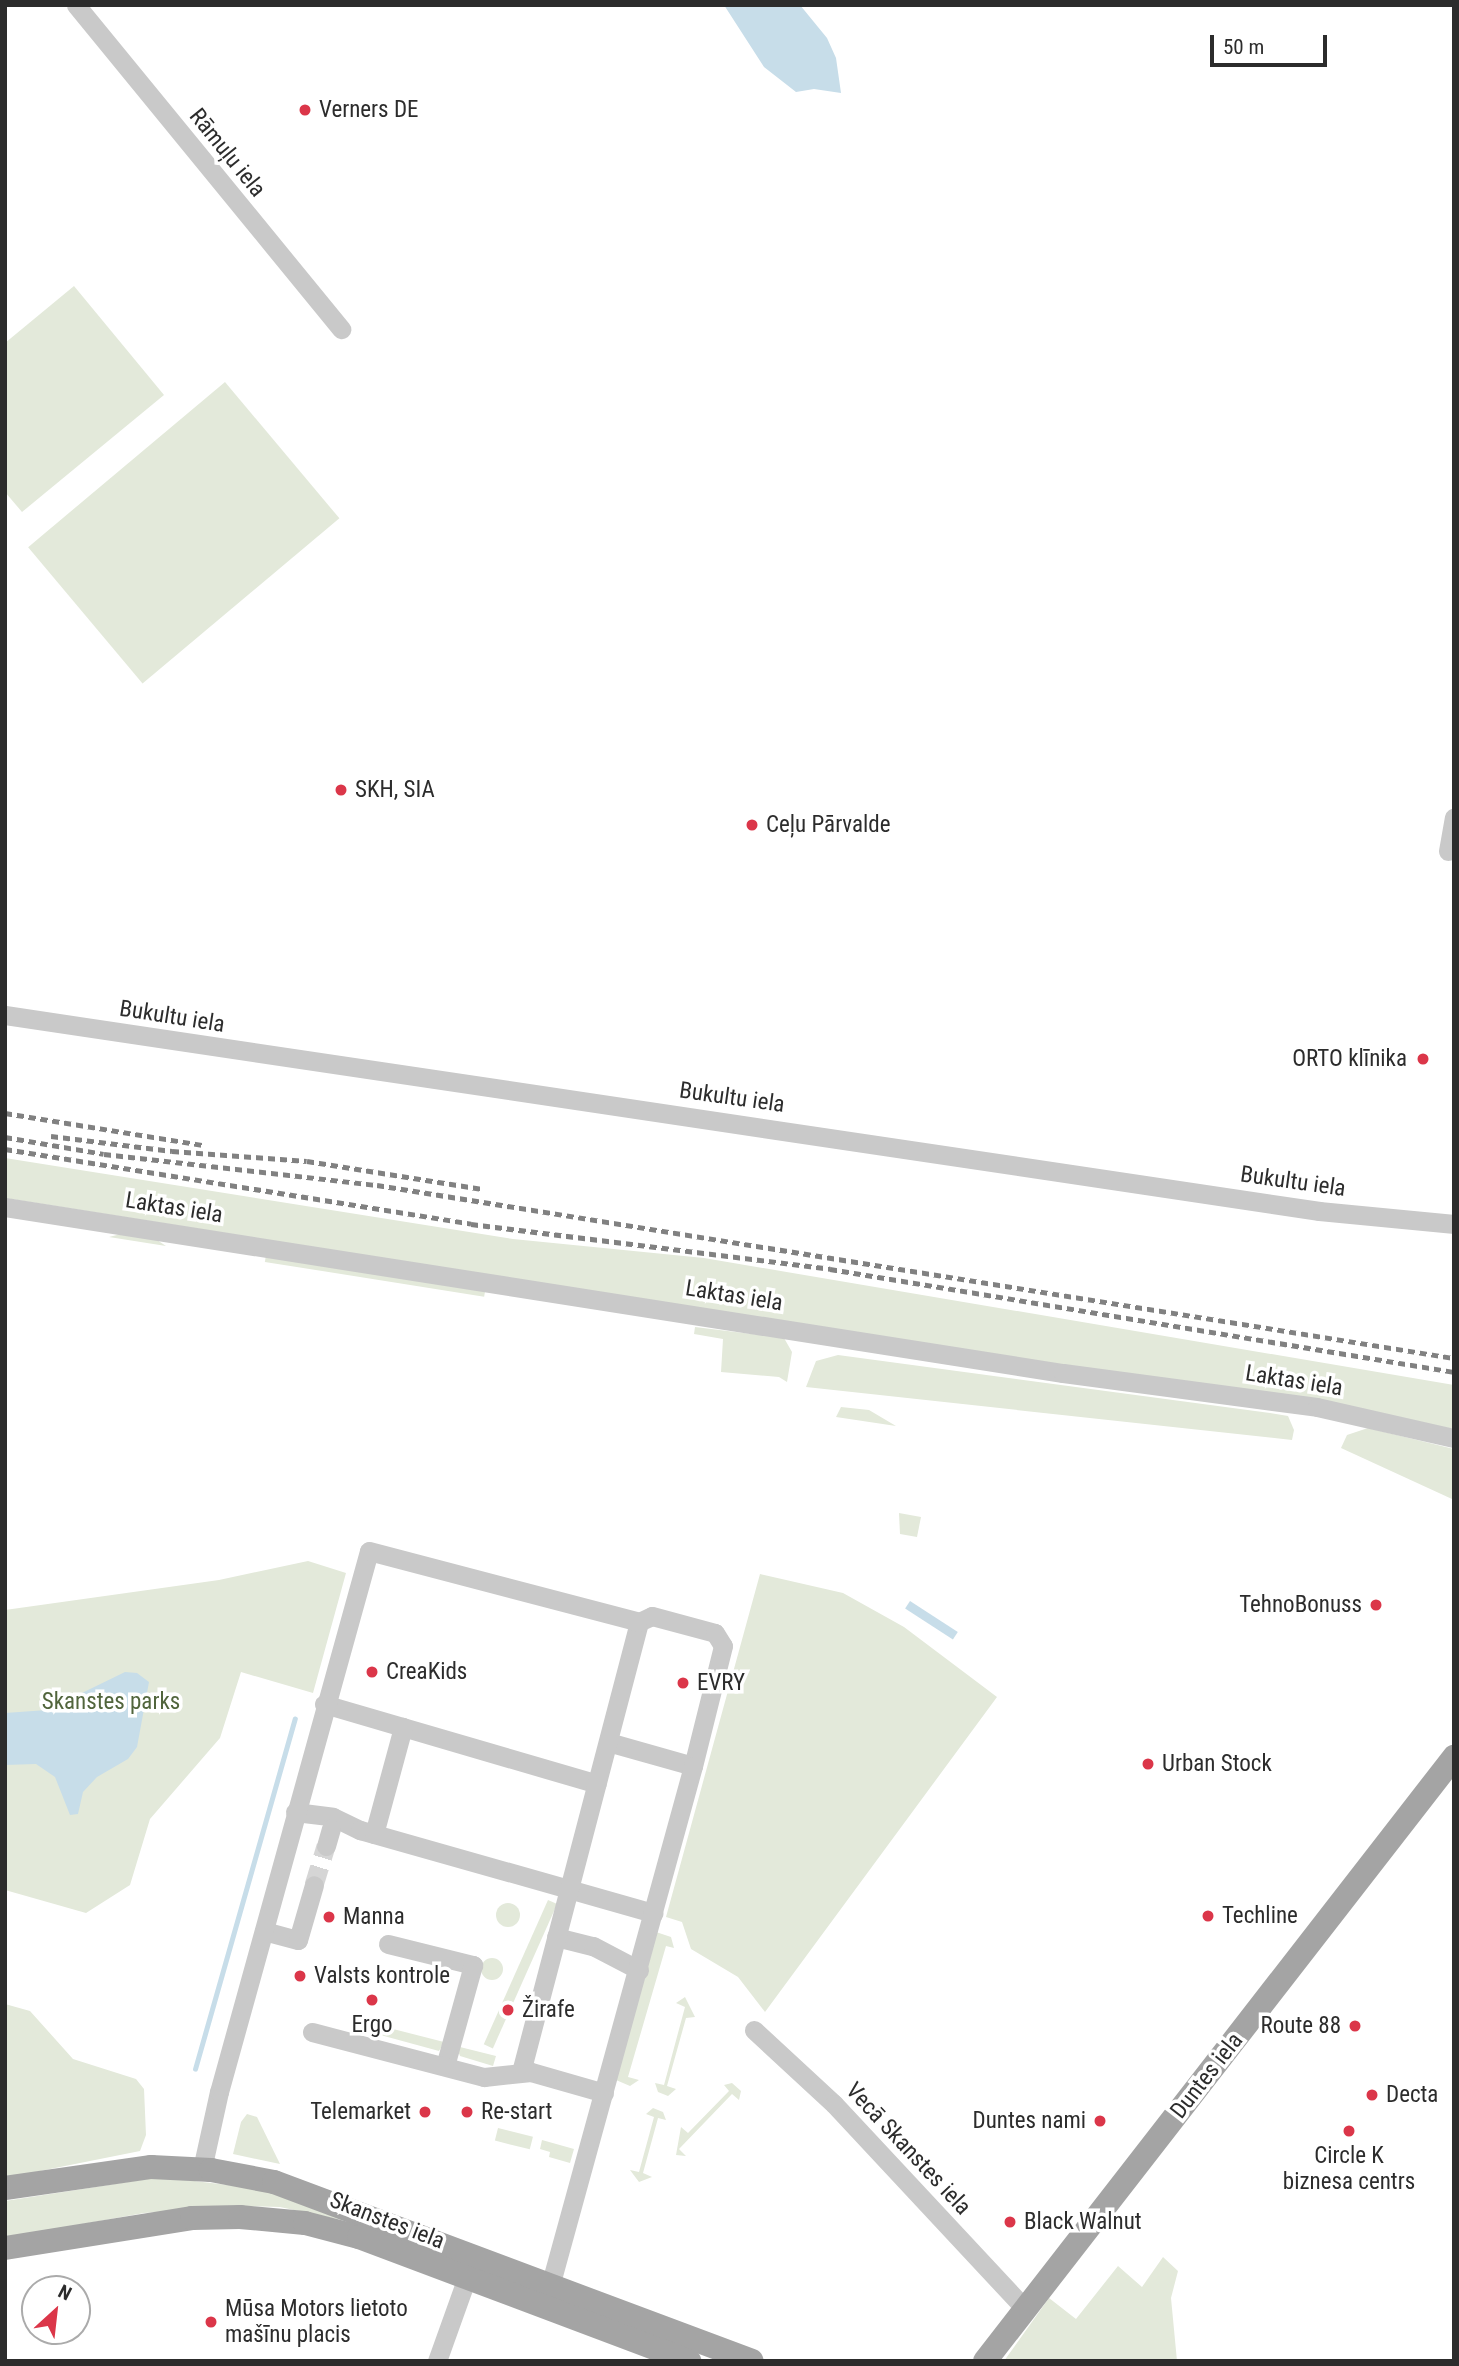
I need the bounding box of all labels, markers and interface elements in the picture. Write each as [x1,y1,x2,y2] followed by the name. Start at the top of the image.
[1214,21,1331,65] scale bar
[1223,35,1264,59] text: 50 m
[319,96,418,124] place label: Verners DE
[297,102,313,118] marker: Verners DE
[183,103,271,203] street label: Rāmuļu iela
[355,776,435,804] place label: SKH, SIA
[333,782,349,798] marker: SKH, SIA
[766,811,891,839] place label: Ceļu Pārvalde
[744,817,760,833] marker: Ceļu Pārvalde
[117,995,227,1039] street label: Bukultu iela
[1292,1045,1407,1073] place label: ORTO klīnika
[1413,1049,1433,1069] marker: ORTO klīnika
[678,1077,786,1119] street label: Bukultu iela
[1239,1161,1347,1203] street label: Bukultu iela
[123,1187,225,1229] street label: Laktas iela
[683,1275,785,1317] street label: Laktas iela
[1243,1360,1345,1402] street label: Laktas iela
[1239,1591,1362,1619] place label: TehnoBonuss
[1368,1597,1384,1613] marker: TehnoBonuss
[386,1658,467,1686] place label: CreaKids
[364,1664,380,1680] marker: CreaKids
[697,1669,745,1697] place label: EVRY
[675,1675,691,1691] marker: EVRY
[42,1688,180,1716] park label: Skanstes parks
[1162,1750,1272,1778] place label: Urban Stock
[1140,1756,1156,1772] marker: Urban Stock
[1222,1902,1298,1930] place label: Techline
[343,1903,405,1931] place label: Manna
[1200,1908,1216,1924] marker: Techline
[321,1909,337,1925] marker: Manna
[314,1962,450,1990] place label: Valsts kontrole
[292,1968,308,1984] marker: Valsts kontrole
[364,1992,380,2008] marker: Ergo
[522,1996,575,2024] place label: Žirafe
[500,2002,516,2018] marker: Žirafe
[351,2011,393,2039] place label: Ergo
[1261,2012,1341,2040] place label: Route 88
[1347,2018,1363,2034] marker: Route 88
[1165,2028,1249,2124] street label: Duntes iela
[840,2077,976,2221] street label: Vecā Skanstes iela
[1386,2081,1438,2109] place label: Decta
[1364,2087,1380,2103] marker: Decta
[310,2098,411,2126] place label: Telemarket
[481,2098,552,2126] place label: Re-start
[417,2104,433,2120] marker: Telemarket
[459,2104,475,2120] marker: Re-start
[973,2107,1086,2135] place label: Duntes nami
[1092,2113,1108,2129] marker: Duntes nami
[1341,2123,1357,2139] marker: Circle K biznesa centrs
[1283,2142,1415,2196] place label: Circle K biznesa centrs
[326,2186,448,2256] street label: Skanstes iela
[1024,2208,1142,2236] place label: Black Walnut
[1002,2214,1018,2230] marker: Black Walnut
[21,2275,91,2345] north arrow
[54,2280,75,2306] text: N
[225,2295,408,2349] place label: Mūsa Motors lietoto mašīnu placis
[203,2314,219,2330] marker: Mūsa Motors lietoto mašīnu placis

